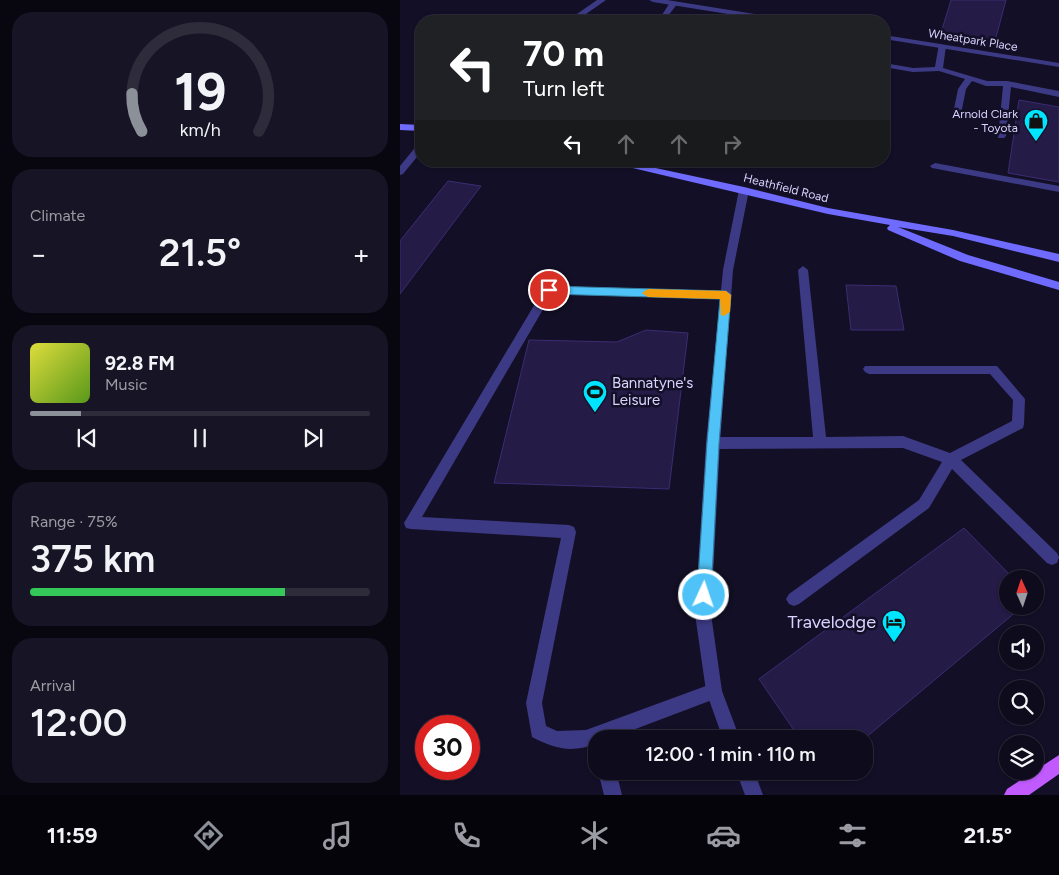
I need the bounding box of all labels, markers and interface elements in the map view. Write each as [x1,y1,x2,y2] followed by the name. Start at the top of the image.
[927,26,1019,54] street label: Wheatpark Place
[523,33,604,75] text: 70 m
[440,35,505,100] icon: left
[174,61,226,123] text: 19
[523,75,605,102] text: Turn left
[952,107,1018,135] place label: Arnold Clark - Toyota
[1023,108,1049,142] shop icon: Arnold Clark - Toyota
[180,119,220,140] text: km/h
[559,130,587,158] icon: left
[612,130,640,158] icon: ahead
[665,130,693,158] icon: ahead
[718,130,746,158] icon: right
[742,171,830,205] street label: Heathfield Road
[30,206,85,225] text: Climate
[159,230,241,276] text: 21.5°
[30,237,47,271] text: −
[353,237,370,271] text: +
[528,269,570,311] pin
[535,276,563,304] icon: arrive
[105,352,175,375] text: 92.8 FM
[612,374,693,409] place label: Bannatyne's Leisure
[105,375,147,394] text: Music
[582,379,608,413] sports icon: Bannatyne's Leisure
[73,424,101,452] icon: previous
[186,424,214,452] icon: pause
[299,424,327,452] icon: next
[30,512,118,531] text: Range · 75%
[30,536,155,582] text: 375 km
[677,568,729,620] position arrow
[999,570,1044,615] north arrow
[999,570,1044,780] map controls
[881,609,907,643] hotel icon: Travelodge
[787,611,876,633] place label: Travelodge
[999,625,1044,670] button: sound
[30,676,75,695] text: Arrival
[999,680,1044,725] button: search
[30,700,127,746] text: 12:00
[415,715,480,780] speed limit sign: 30
[999,735,1044,780] button: layers
[645,743,816,766] text: 12:00 · 1 min · 110 m
[191,818,226,853] icon: directions
[320,818,355,853] icon: music
[449,818,484,853] icon: phone
[577,818,612,853] icon: climate
[706,818,741,853] icon: car
[835,818,870,853] icon: filters
[47,822,98,849] text: 11:59
[964,822,1012,849] text: 21.5°

